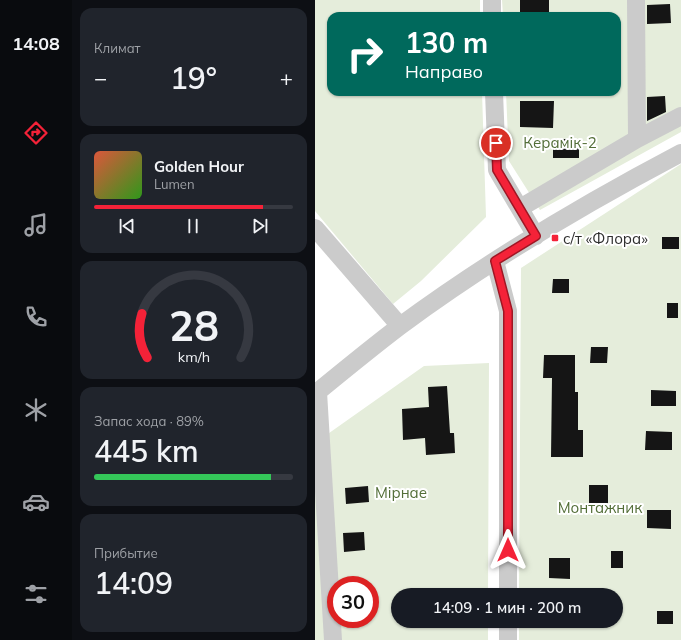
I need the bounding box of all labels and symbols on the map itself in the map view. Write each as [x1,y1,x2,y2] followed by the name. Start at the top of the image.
[479,126,513,160] pin
[523,133,597,152] park label: Керамік-2
[563,229,648,248] place label: с/т «Флора»
[550,233,560,243] marker: с/т «Флора»
[375,483,427,502] park label: Мірнае
[558,498,643,517] park label: Монтажник
[487,529,529,571] position arrow
[327,576,379,628] speed limit sign: 30

